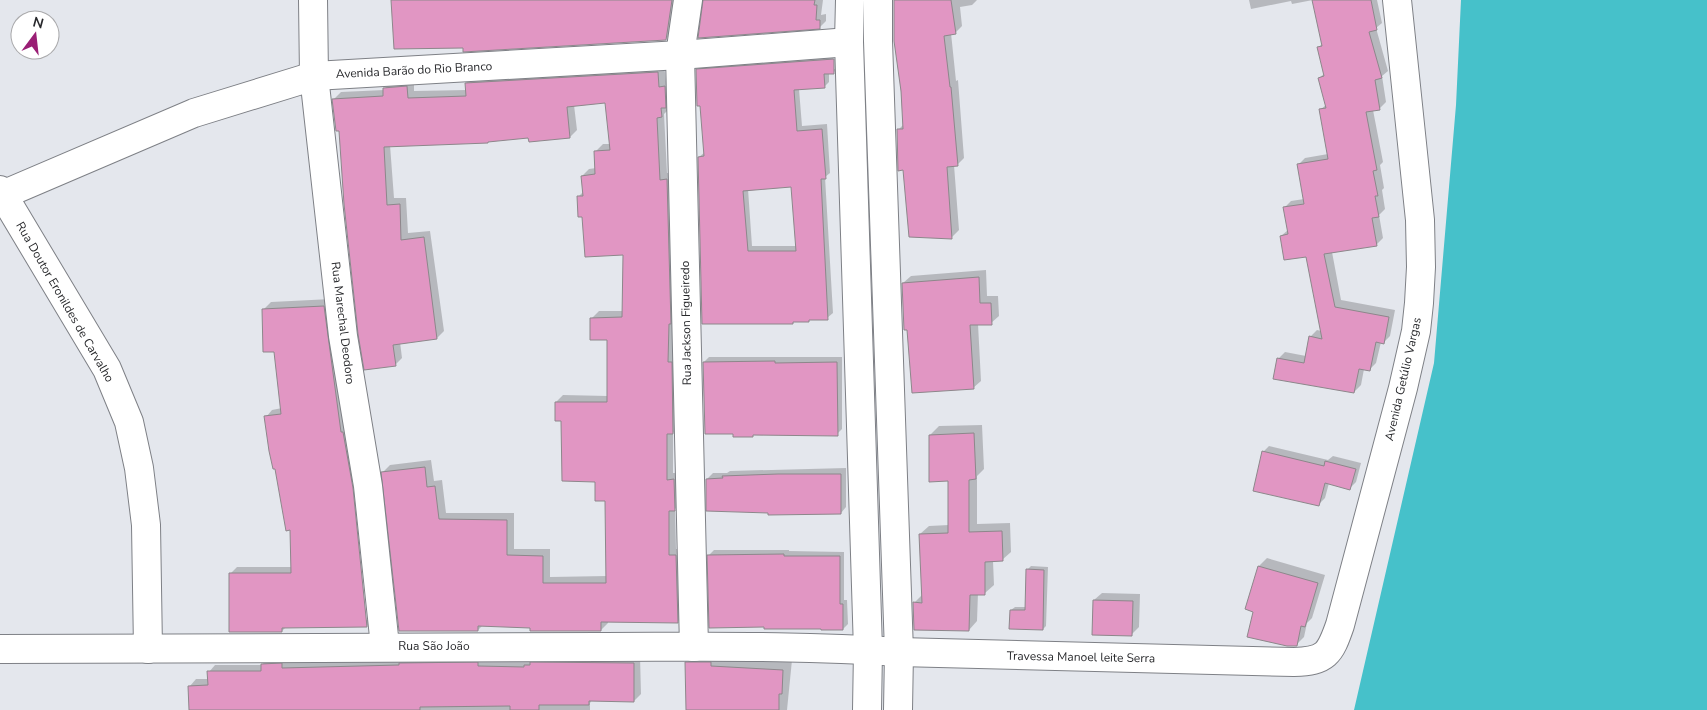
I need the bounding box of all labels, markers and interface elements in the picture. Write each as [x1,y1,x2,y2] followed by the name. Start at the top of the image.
[10,10,60,60] north arrow
[31,12,46,33] text: N
[335,58,493,82] street label: Avenida Barão do Rio Branco
[12,219,118,385] street label: Rua Doutor Eronildes de Carvalho
[677,260,695,386] street label: Rua Jackson Figueiredo
[328,261,358,385] street label: Rua Marechal Deodoro
[1381,315,1425,442] street label: Avenida Getúlio Vargas
[398,638,470,654] street label: Rua São João
[1007,648,1155,666] street label: Travessa Manoel leite Serra

